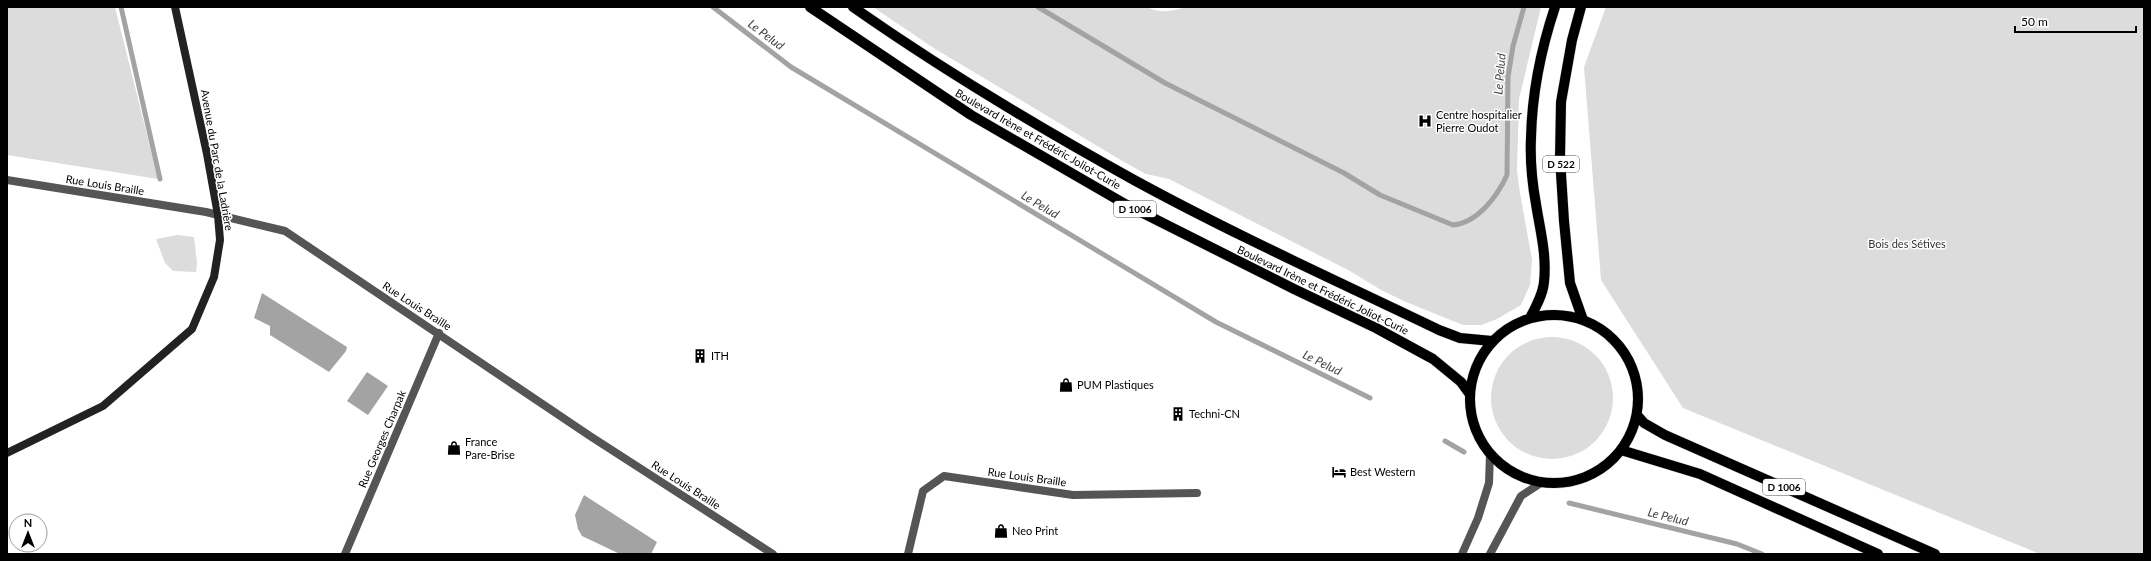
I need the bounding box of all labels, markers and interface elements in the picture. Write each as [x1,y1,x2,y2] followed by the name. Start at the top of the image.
[2015,8,2136,34] scale bar
[2021,14,2048,29] text: 50 m
[745,16,788,53] water label: Le Pelud
[1490,52,1509,95] water label: Le Pelud
[953,86,1123,192] street label: Boulevard Irène et Frédéric Joliot-Curie
[199,88,236,232] street label: Avenue du Parc de la Ladrière
[1436,108,1522,134] place label: Centre hospitalier Pierre Oudot
[1417,113,1433,129] hospital icon: Centre hospitalier Pierre Oudot
[1543,156,1579,172] road number: D 522
[65,172,145,197] street label: Rue Louis Braille
[1019,187,1062,222] water label: Le Pelud
[1114,201,1156,217] road number: D 1006
[1868,237,1946,250] park label: Bois des Sétives
[1235,242,1411,337] street label: Boulevard Irène et Frédéric Joliot-Curie
[380,279,454,333] street label: Rue Louis Braille
[1300,347,1345,379] water label: Le Pelud
[692,348,708,364] building icon: ITH
[711,349,729,362] place label: ITH
[1058,377,1074,393] shop icon: PUM Plastiques
[1077,378,1154,391] place label: PUM Plastiques
[355,388,408,489] street label: Rue Georges Charpak
[1170,406,1186,422] building icon: Techni-CN
[1189,407,1240,420] place label: Techni-CN
[465,435,515,461] place label: France Pare-Brise
[446,440,462,456] shop icon: France Pare-Brise
[649,458,723,512] street label: Rue Louis Braille
[1331,464,1347,480] hotel icon: Best Western
[987,465,1067,488] street label: Rue Louis Braille
[1350,465,1415,478] place label: Best Western
[1763,479,1805,495] road number: D 1006
[1646,504,1691,529] water label: Le Pelud
[8,513,48,553] north arrow
[24,516,32,529] text: N
[993,523,1009,539] shop icon: Neo Print
[1012,524,1058,537] place label: Neo Print

